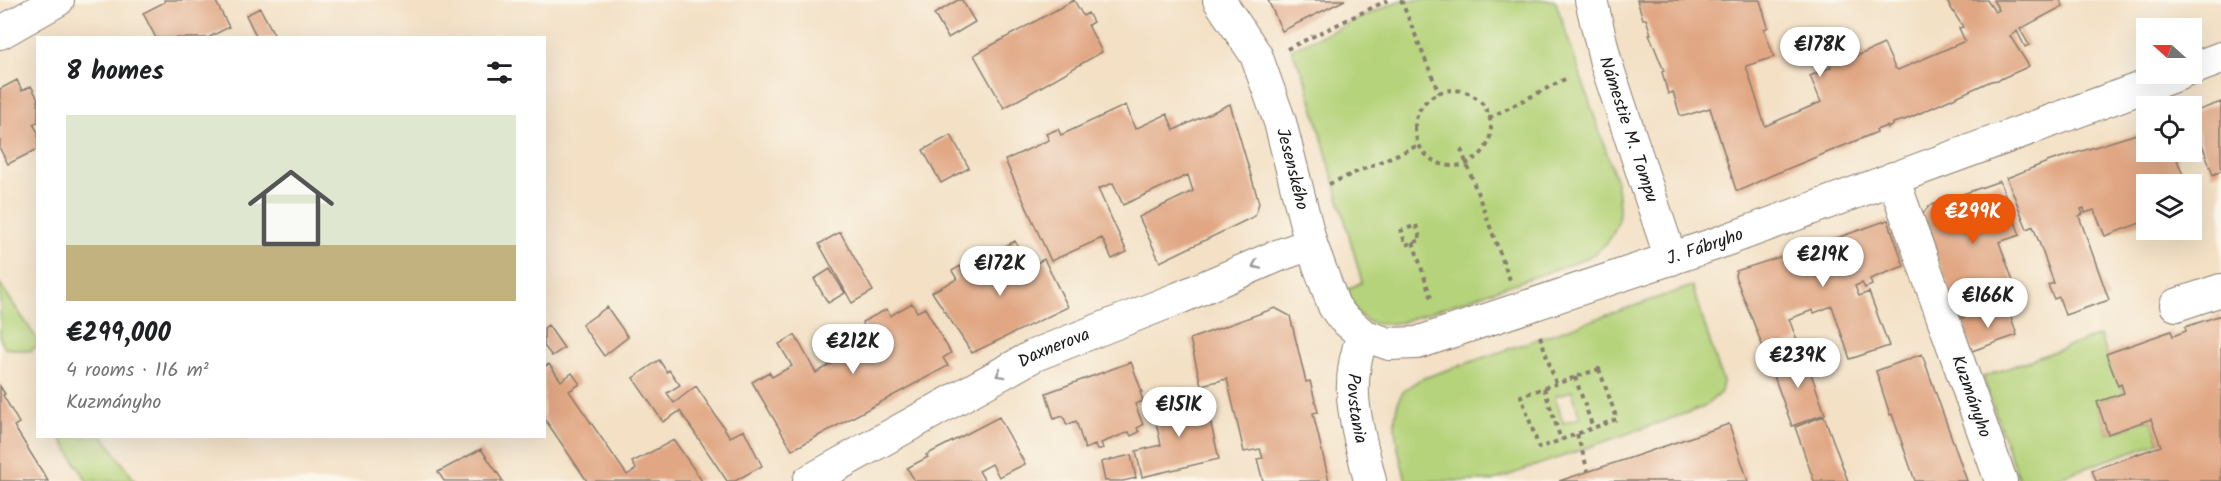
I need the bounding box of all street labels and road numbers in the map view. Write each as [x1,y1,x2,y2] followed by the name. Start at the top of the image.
[1590,53,1666,207] street label: Námestie M. Tompu
[1268,125,1316,213] street label: Jesenského
[1663,220,1748,274] street label: J. Fábryho
[1013,320,1094,376] street label: Daxnerova
[1943,351,1999,442] street label: Kuzmányho
[1338,372,1375,447] street label: Povstania

